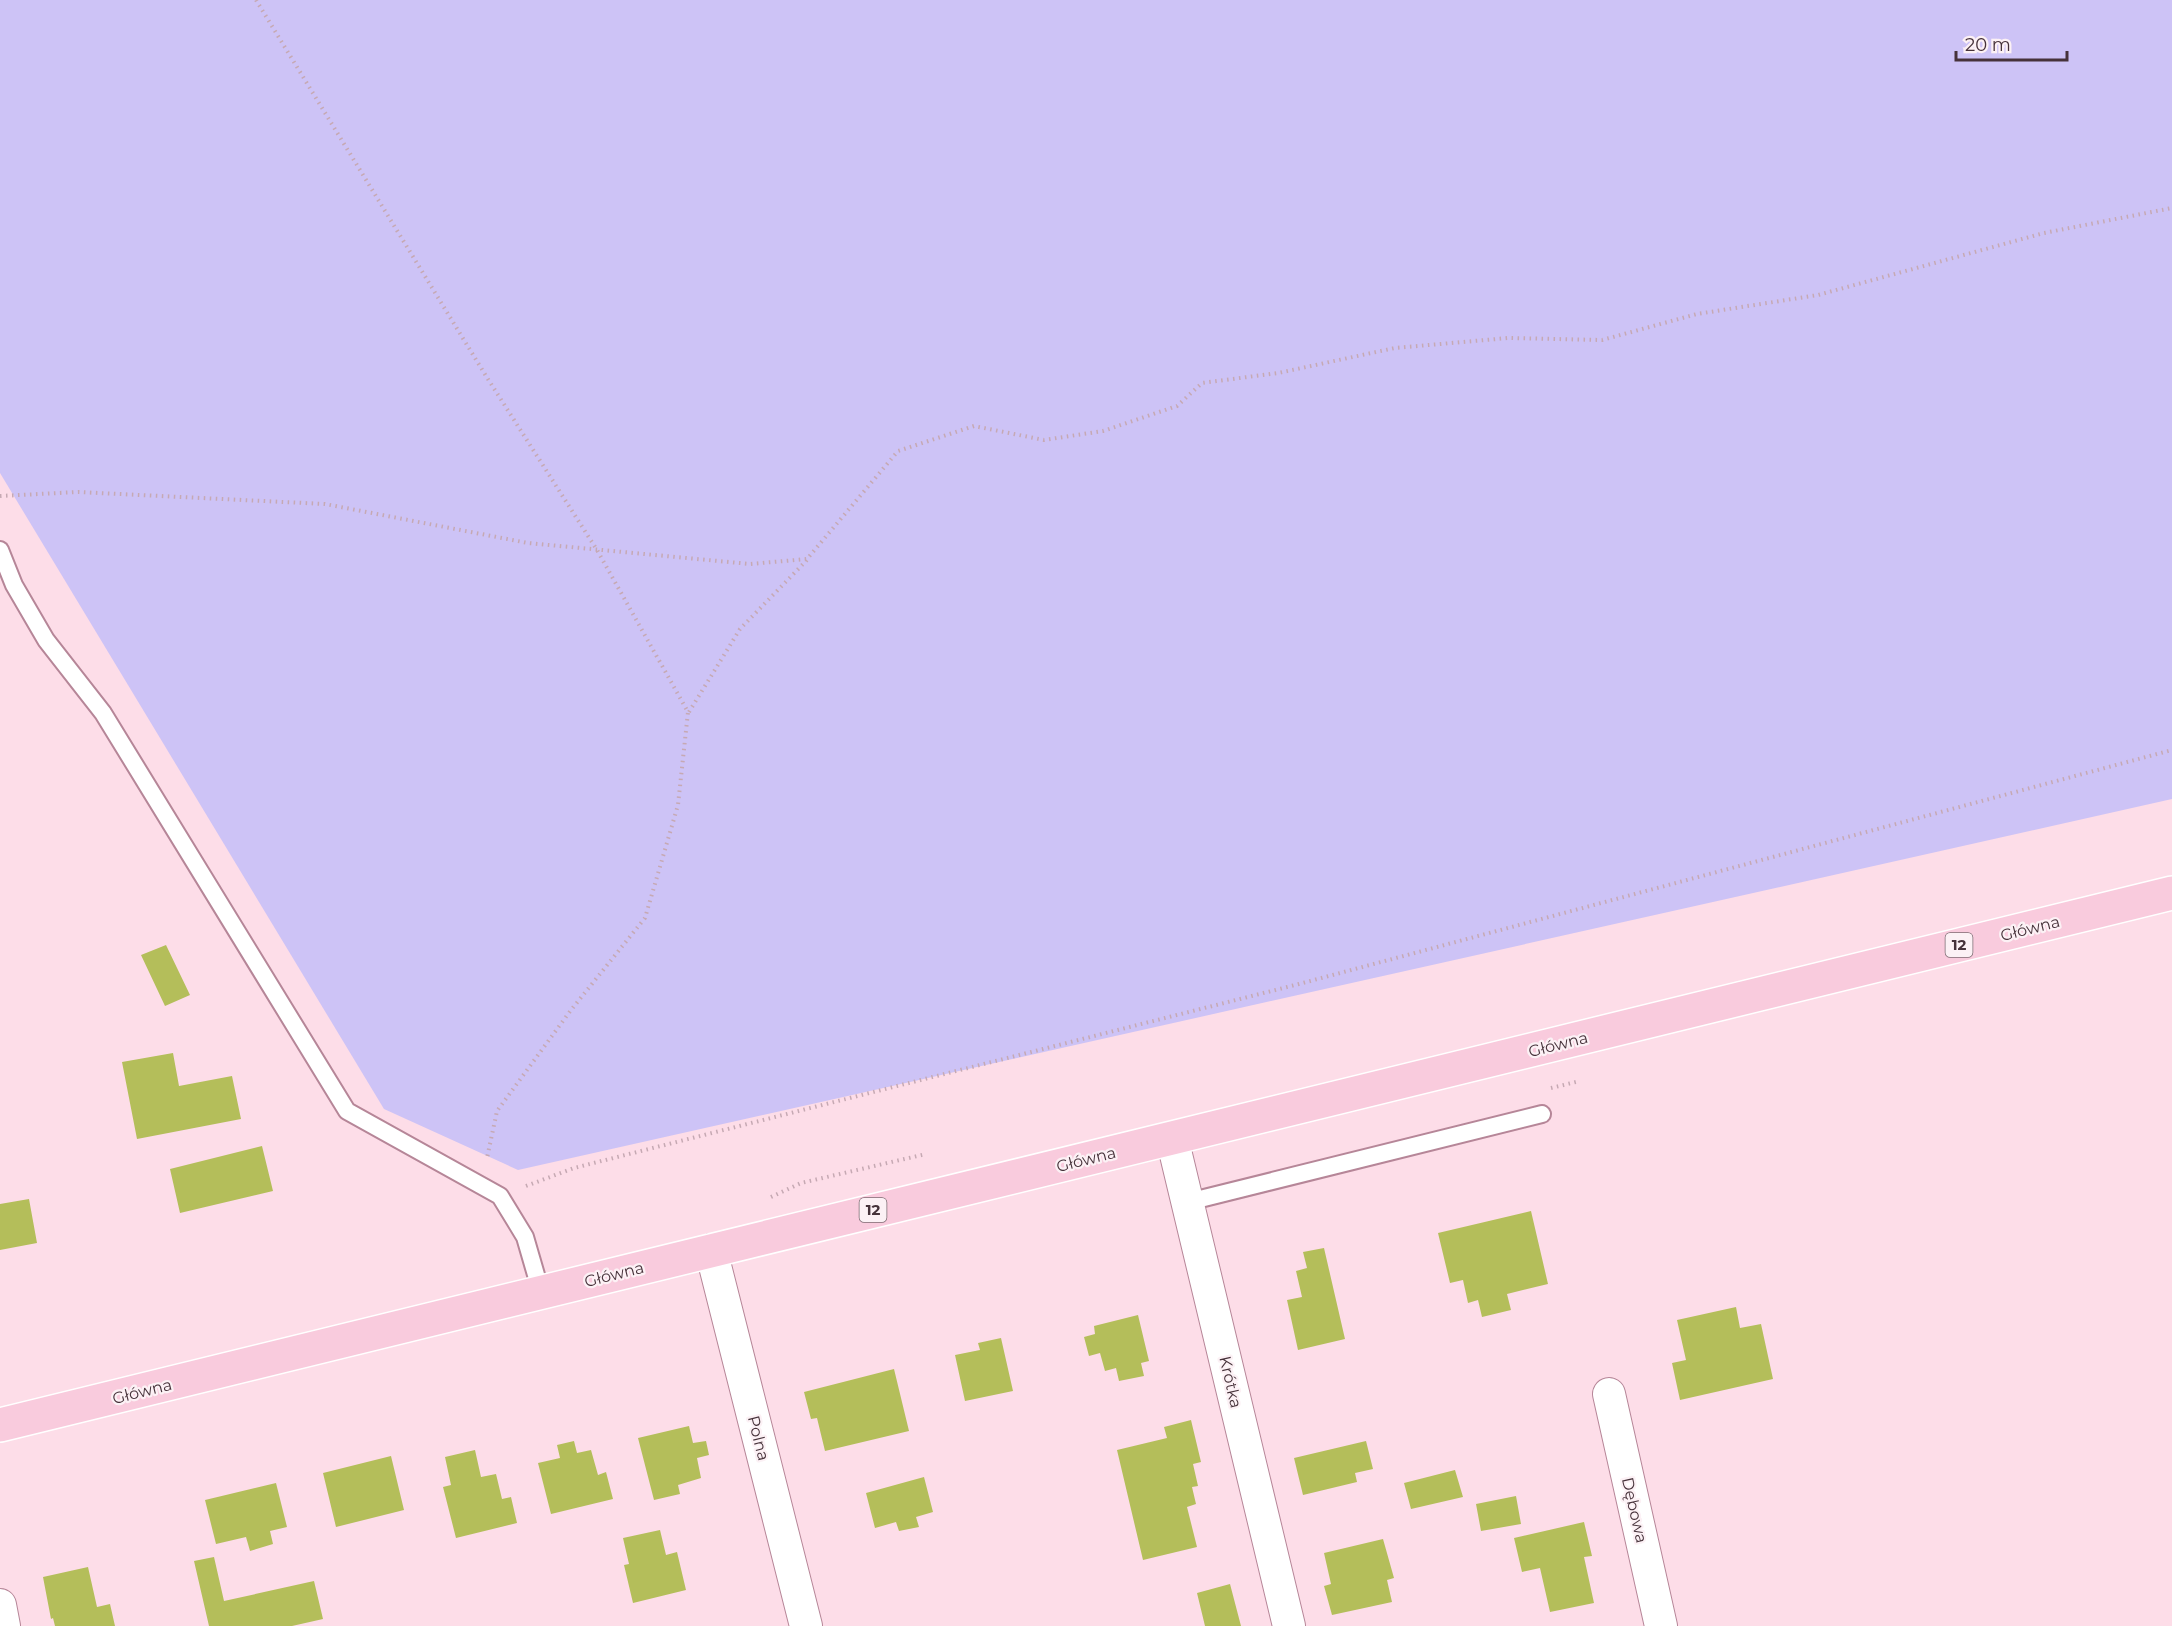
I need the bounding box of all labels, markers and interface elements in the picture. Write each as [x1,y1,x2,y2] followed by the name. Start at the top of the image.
[1956,24,2067,62] scale bar
[1965,34,2011,56] text: 20 m
[1998,912,2062,945] street label: Główna
[1946,933,1972,957] road number: 12
[1526,1028,1590,1061] street label: Główna
[1054,1143,1118,1176] street label: Główna
[860,1198,886,1222] road number: 12
[582,1258,646,1291] street label: Główna
[1215,1354,1246,1410] street label: Krótka
[110,1375,174,1408] street label: Główna
[744,1414,773,1463] street label: Polna
[1618,1475,1651,1545] street label: Dębowa

